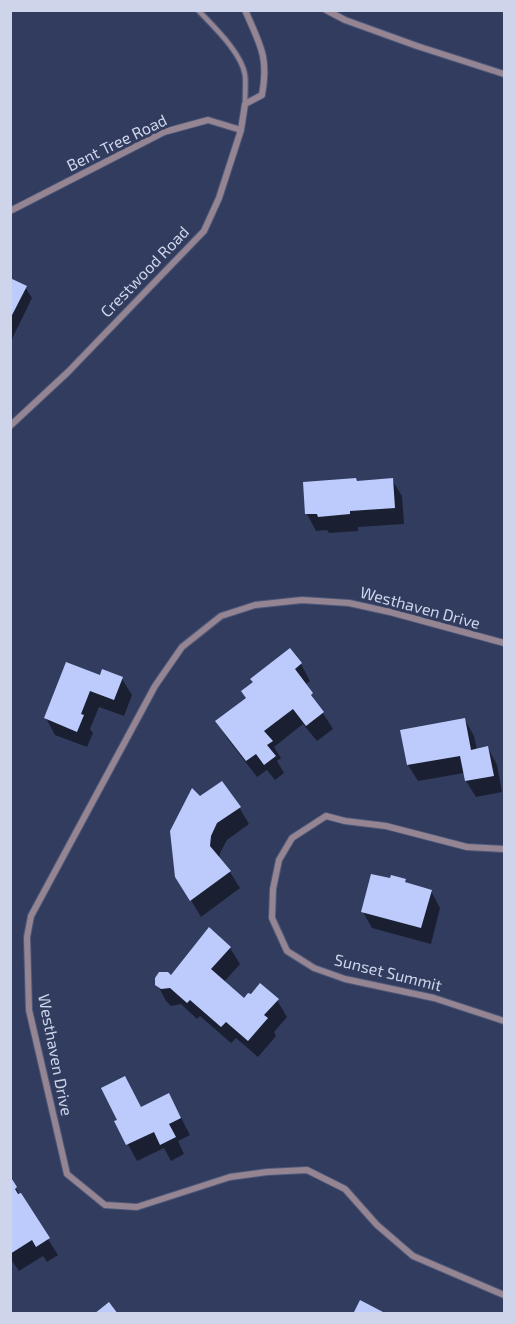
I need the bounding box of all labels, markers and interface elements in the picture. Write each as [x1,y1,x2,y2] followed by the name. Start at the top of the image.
[64,110,170,176] street label: Bent Tree Road
[97,223,193,321] street label: Crestwood Road
[358,583,482,633] street label: Westhaven Drive
[332,950,444,996] street label: Sunset Summit
[34,993,76,1117] street label: Westhaven Drive

